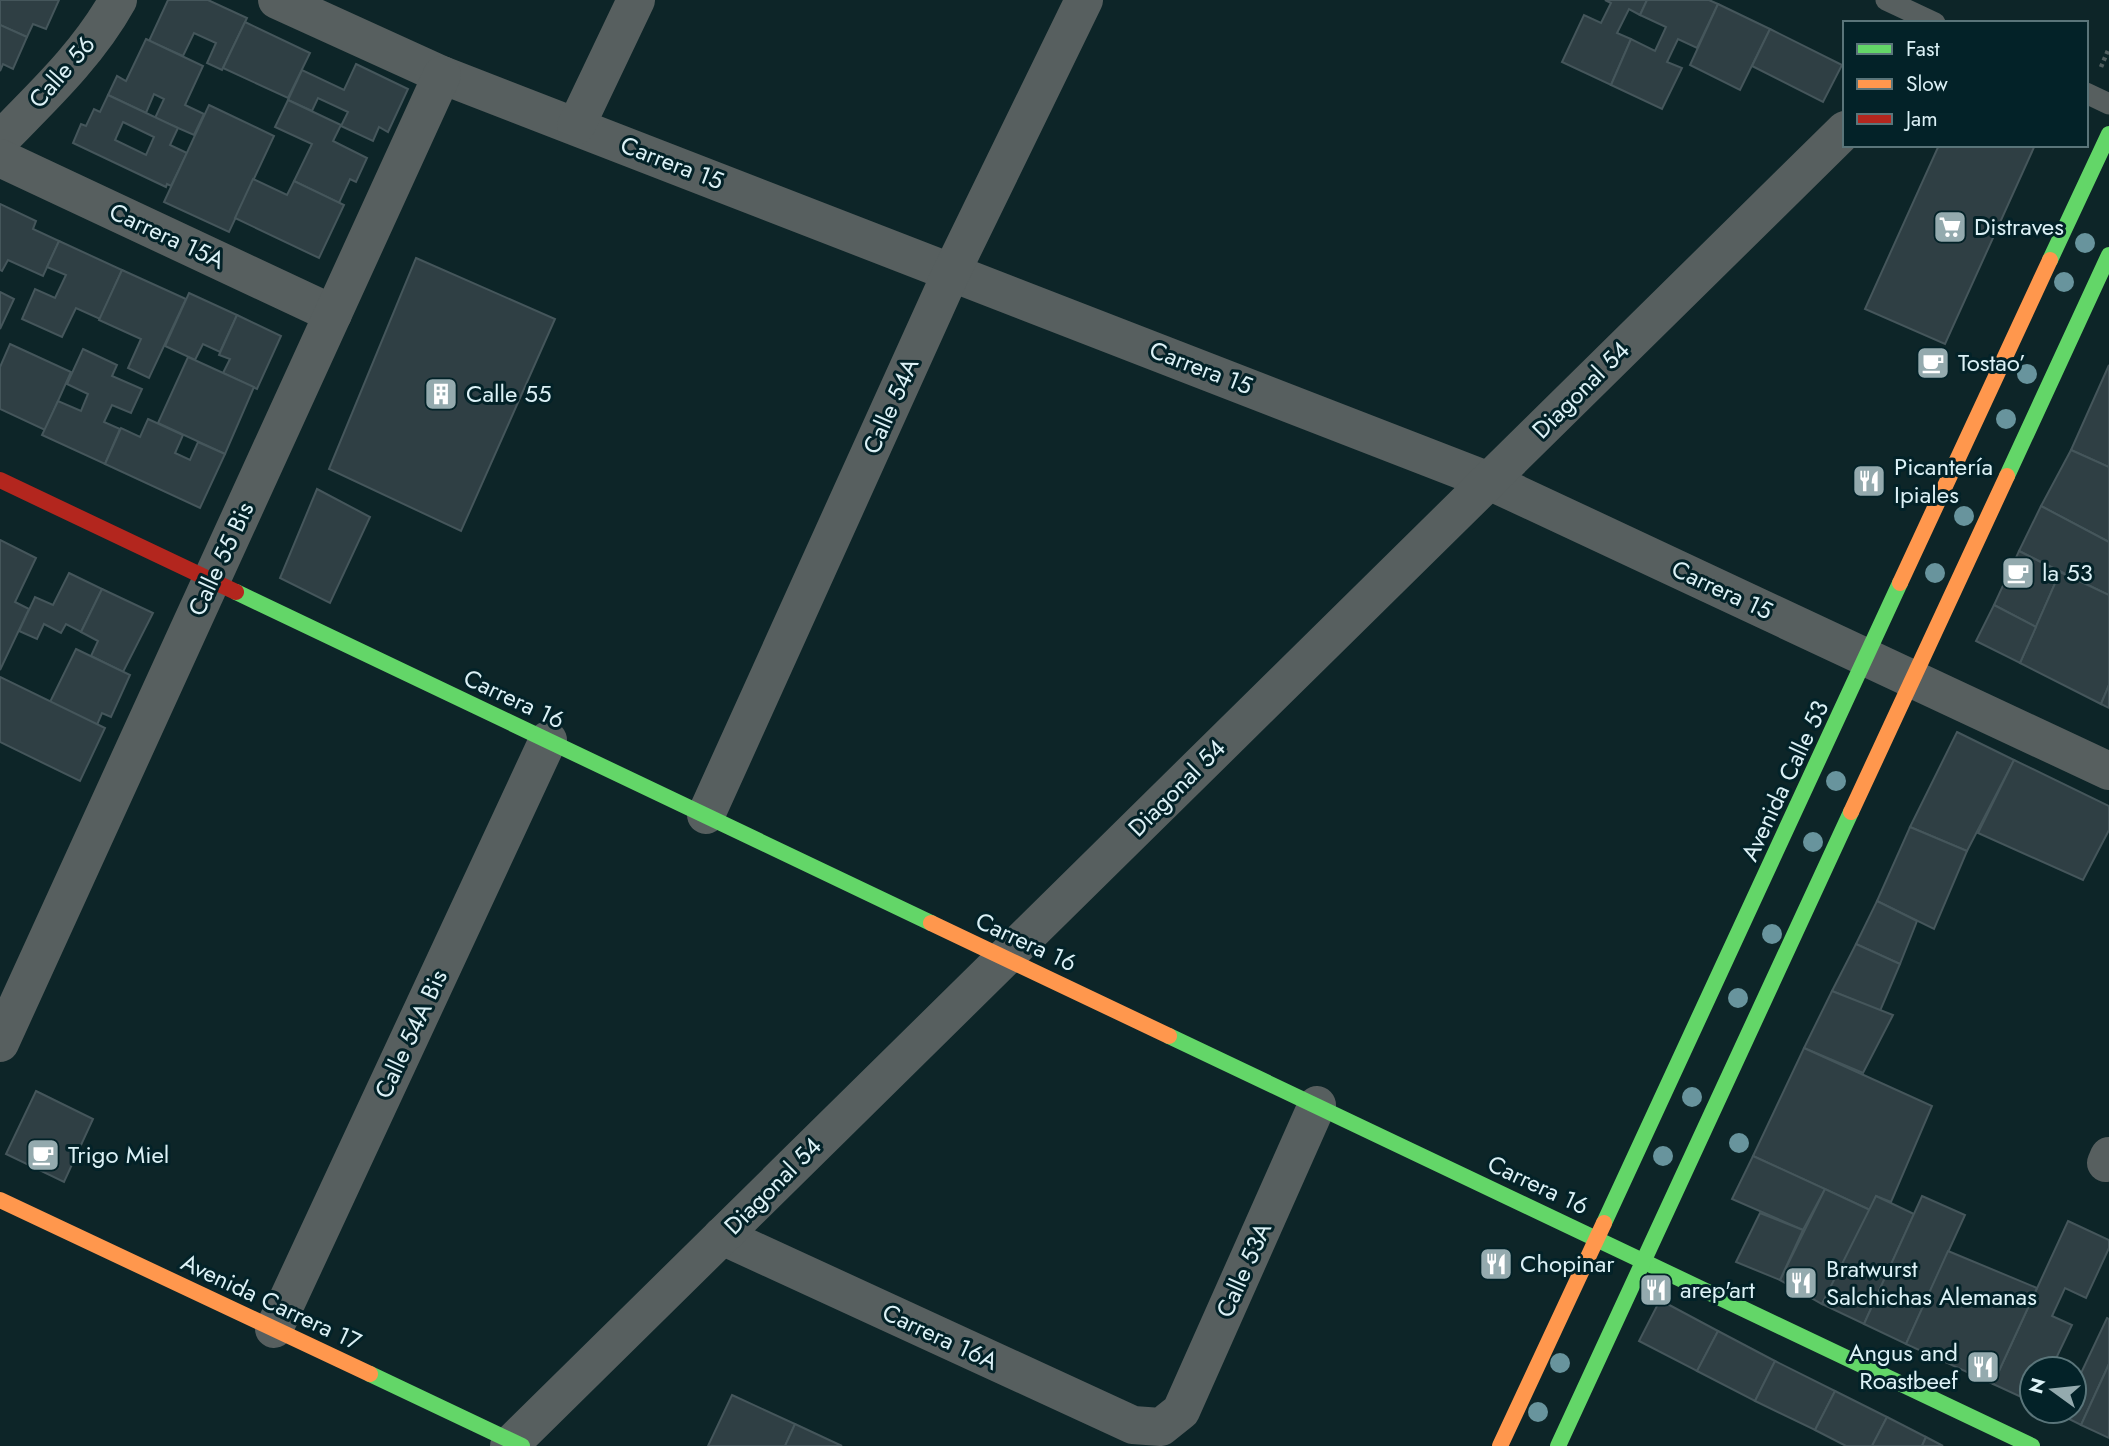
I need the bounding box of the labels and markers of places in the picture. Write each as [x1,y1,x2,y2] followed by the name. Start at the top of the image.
[1931,208,1969,246] supermarket icon: Distraves
[1974,209,2064,244] place label: Distraves
[1914,344,1952,382] cafe icon: Tostao’
[1958,345,2026,380] place label: Tostao’
[422,375,460,413] building icon: Calle 55
[466,376,552,411] place label: Calle 55
[1894,449,1993,512] place label: Picantería Ipiales
[1850,462,1888,500] restaurant icon: Picantería Ipiales
[1999,554,2037,592] cafe icon: la 53
[2042,555,2093,590] place label: la 53
[24,1136,62,1174] cafe icon: Trigo Miel
[68,1137,169,1172] place label: Trigo Miel
[1477,1245,1515,1283] restaurant icon: Chopinar
[1520,1246,1615,1281] place label: Chopinar
[1826,1251,2037,1314] place label: Bratwurst Salchichas Alemanas
[1782,1264,1820,1302] restaurant icon: Bratwurst Salchichas Alemanas
[1637,1271,1675,1309] restaurant icon: arep'art
[1680,1272,1755,1307] place label: arep'art
[1849,1335,1959,1398] place label: Angus and Roastbeef
[1964,1348,2002,1386] restaurant icon: Angus and Roastbeef

